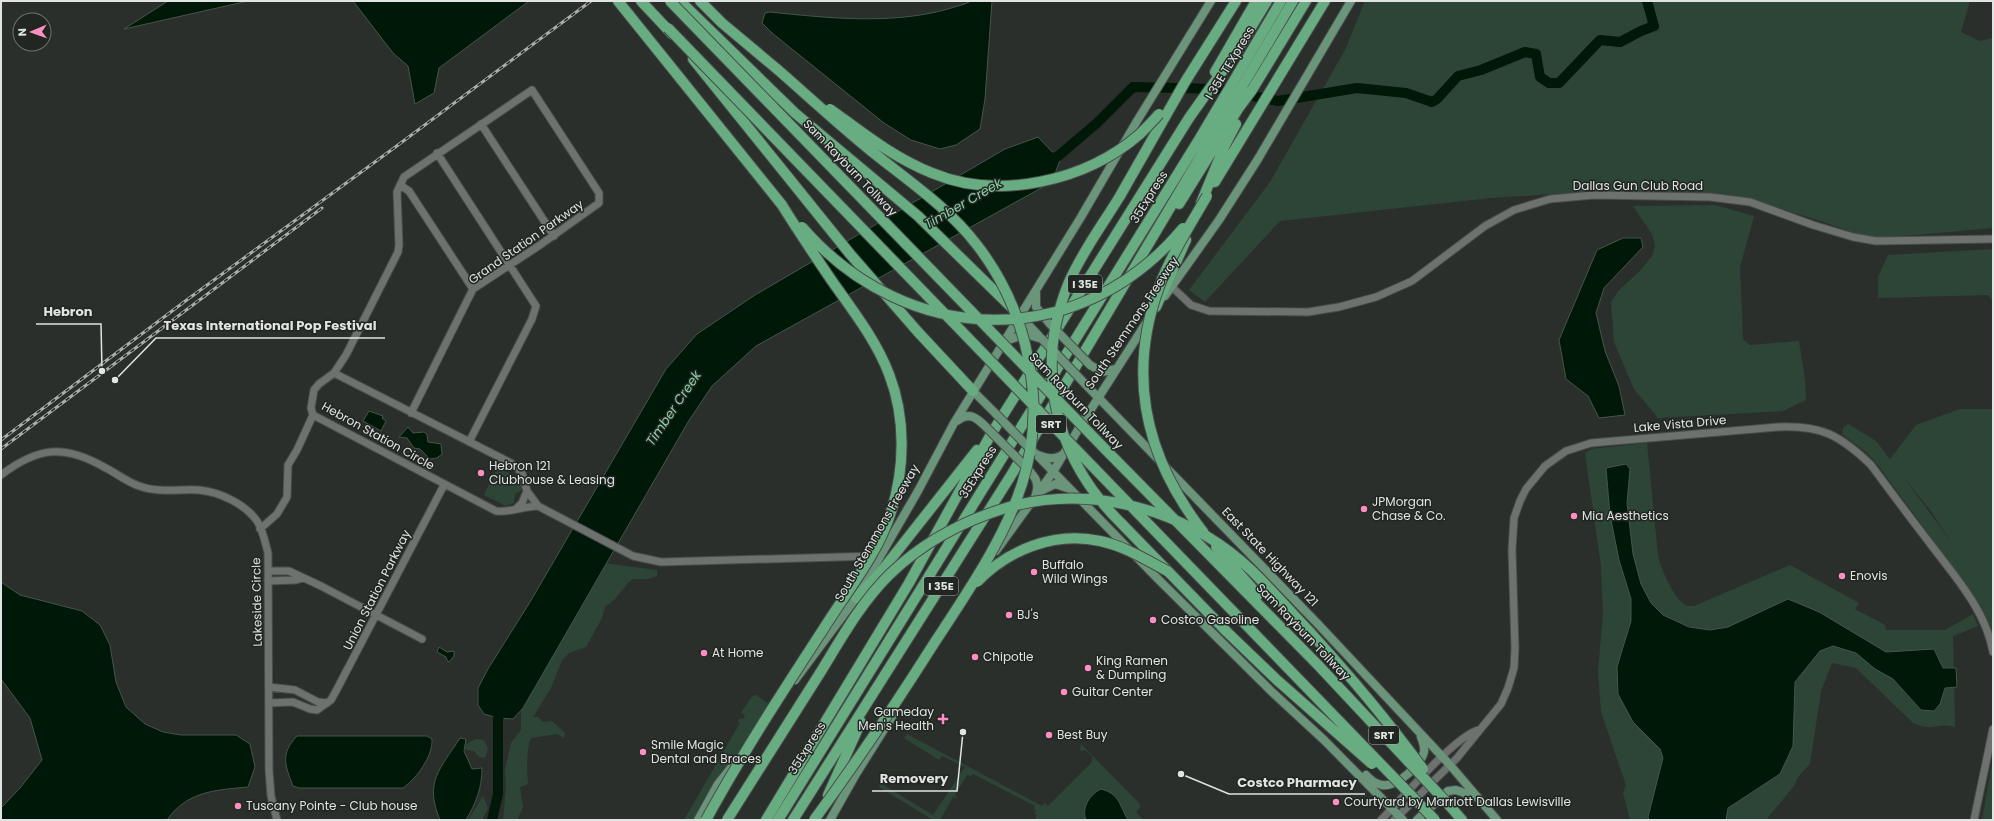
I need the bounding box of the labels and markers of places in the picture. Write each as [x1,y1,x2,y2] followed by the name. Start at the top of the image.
[36,299,101,324] callout: Hebron
[156,313,385,338] callout: Texas International Pop Festival
[489,457,615,488] place label: Hebron 121 Clubhouse & Leasing
[476,468,486,478] marker: Hebron 121 Clubhouse & Leasing
[1372,493,1446,524] place label: JPMorgan Chase & Co.
[1359,504,1369,514] marker: JPMorgan Chase & Co.
[1582,507,1669,524] place label: Mia Aesthetics
[1569,511,1579,521] marker: Mia Aesthetics
[1042,556,1108,587] place label: Buffalo Wild Wings
[1029,567,1039,577] marker: Buffalo Wild Wings
[1850,567,1887,584] place label: Enovis
[1837,571,1847,581] marker: Enovis
[1017,606,1039,623] place label: BJ's
[1004,610,1014,620] marker: BJ's
[1161,611,1259,628] place label: Costco Gasoline
[1148,615,1158,625] marker: Costco Gasoline
[712,644,763,661] place label: At Home
[699,648,709,658] marker: At Home
[983,648,1033,665] place label: Chipotle
[970,652,980,662] marker: Chipotle
[1096,652,1168,683] place label: King Ramen & Dumpling
[1083,663,1093,673] marker: King Ramen & Dumpling
[1072,683,1153,700] place label: Guitar Center
[1059,687,1069,697] marker: Guitar Center
[858,703,934,734] place label: Gameday Men's Health
[937,713,949,725] marker: Gameday Men's Health
[1057,726,1108,743] place label: Best Buy
[1044,730,1054,740] marker: Best Buy
[651,736,761,767] place label: Smile Magic Dental and Braces
[638,747,648,757] marker: Smile Magic Dental and Braces
[872,766,957,791] callout: Removery
[1229,769,1365,794] callout: Costco Pharmacy
[1344,793,1571,810] place label: Courtyard by Marriott Dallas Lewisville
[246,797,418,814] place label: Tuscany Pointe - Club house
[1331,797,1341,807] marker: Courtyard by Marriott Dallas Lewisville
[233,801,243,811] marker: Tuscany Pointe - Club house

